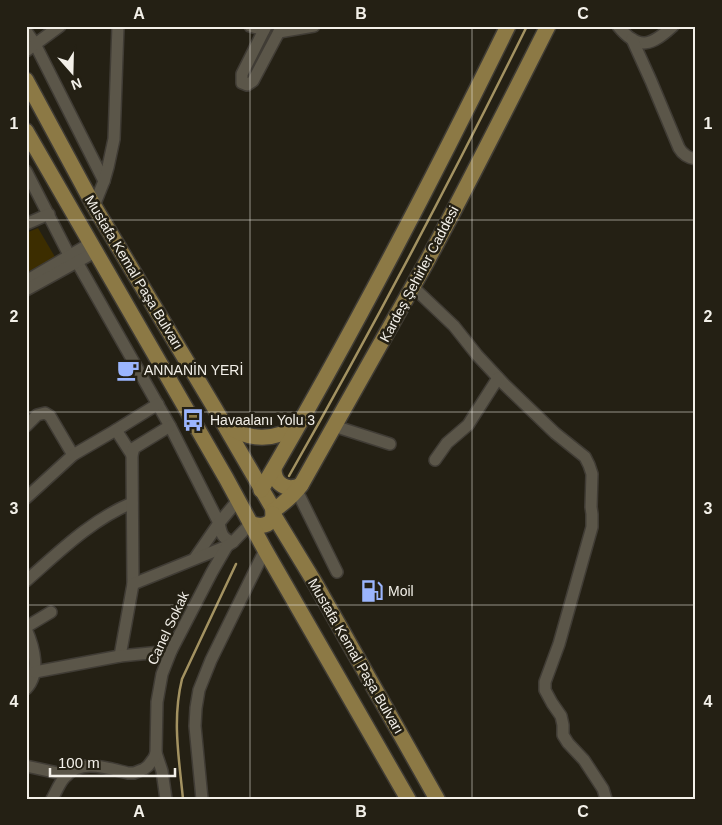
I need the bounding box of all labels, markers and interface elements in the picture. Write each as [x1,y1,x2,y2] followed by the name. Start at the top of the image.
[133,5,145,22] text: A
[355,5,367,22] text: B
[577,5,589,22] text: C
[48,48,98,98] north arrow
[69,75,84,93] text: N
[10,115,19,132] text: 1
[704,115,713,132] text: 1
[82,192,186,352] street label: Mustafa Kemal Paşa Bulvarı
[376,203,462,345] street label: Kardeş Şehirler Caddesi
[10,308,19,325] text: 2
[704,308,713,325] text: 2
[115,357,141,383] cafe icon: ANNANİN YERİ
[144,361,243,378] place label: ANNANİN YERİ
[180,407,206,433] bus stop icon: Havaalanı Yolu 3
[210,412,315,428] place label: Havaalanı Yolu 3
[10,500,19,517] text: 3
[704,500,713,517] text: 3
[305,576,407,736] street label: Mustafa Kemal Paşa Bulvarı
[359,578,385,604] fuel station icon: Moil
[388,583,414,599] place label: Moil
[144,588,192,667] street label: Canel Sokak
[10,693,19,710] text: 4
[704,693,713,710] text: 4
[50,745,175,777] scale bar
[58,754,100,771] text: 100 m
[133,803,145,820] text: A
[355,803,367,820] text: B
[577,803,589,820] text: C

